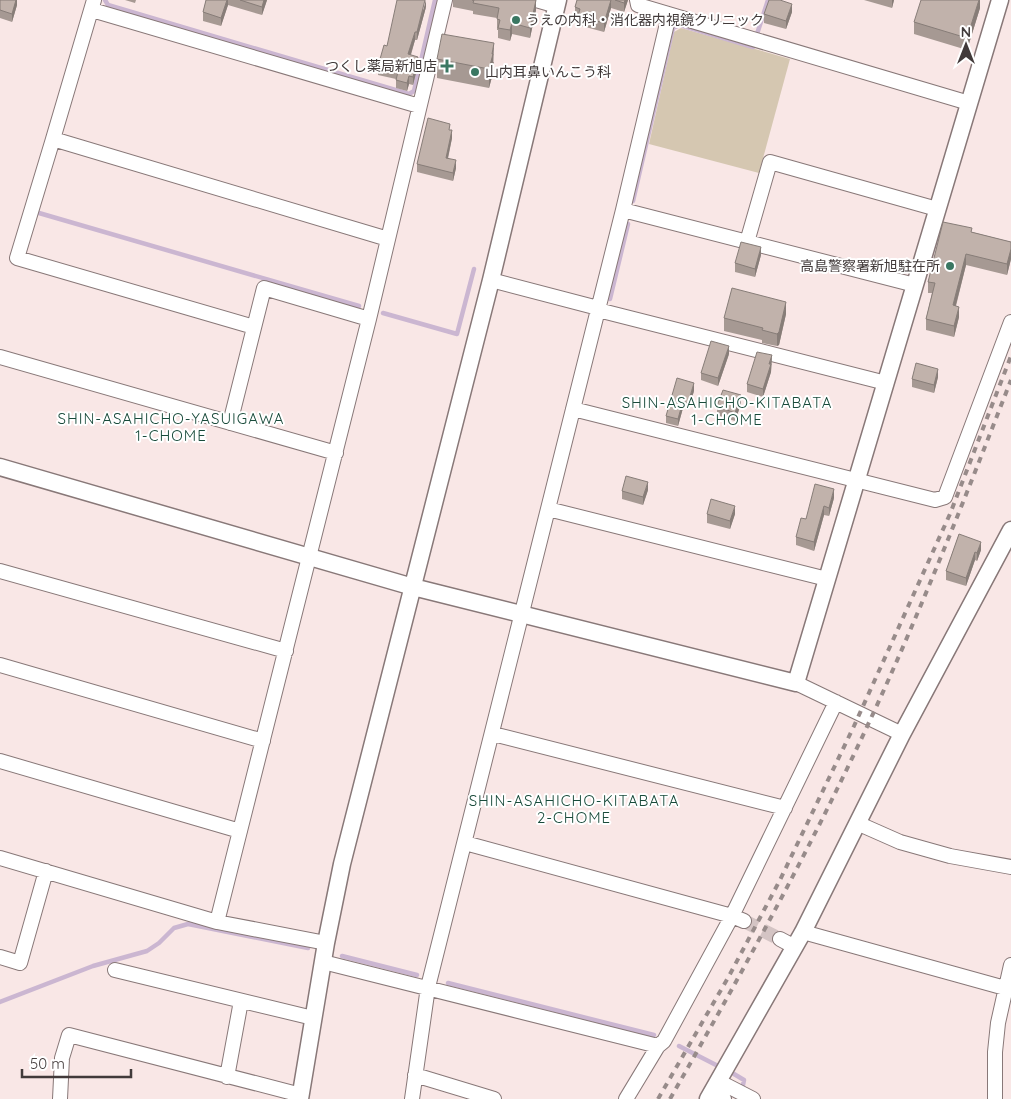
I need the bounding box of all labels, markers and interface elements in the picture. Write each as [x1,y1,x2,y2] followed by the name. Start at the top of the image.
[526,11,764,29] place label: うえの内科・消化器内視鏡クリニック
[510,14,522,26] marker: うえの内科・消化器内視鏡クリニック
[941,20,991,70] north arrow
[961,23,971,41] text: N
[325,57,437,75] place label: つくし薬局新旭店
[441,60,453,72] marker: つくし薬局新旭店
[485,63,611,81] place label: 山内耳鼻いんこう科
[469,66,481,78] marker: 山内耳鼻いんこう科
[800,257,940,275] place label: 高島警察署新旭駐在所
[944,260,956,272] marker: 高島警察署新旭駐在所
[622,393,832,429] district label: SHIN-ASAHICHO-KITABATA 1-CHOME
[57,409,285,445] district label: SHIN-ASAHICHO-YASUIGAWA 1-CHOME
[469,791,679,827] district label: SHIN-ASAHICHO-KITABATA 2-CHOME
[22,1046,131,1078] scale bar
[30,1054,65,1073] text: 50 m

